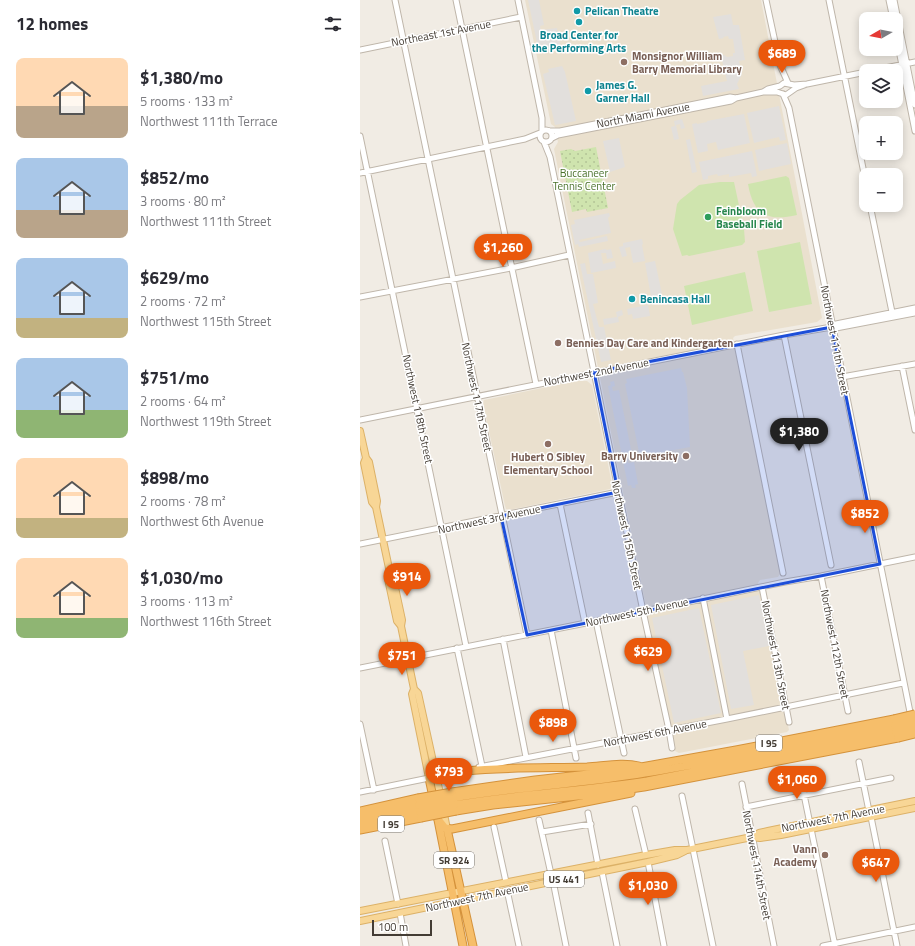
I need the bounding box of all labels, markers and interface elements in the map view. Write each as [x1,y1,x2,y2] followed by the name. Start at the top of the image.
[585,3,659,19] place label: Pelican Theatre
[572,6,582,16] marker: Pelican Theatre
[16,11,88,37] text: 12 homes
[859,12,903,56] north arrow
[859,12,903,212] map controls
[322,13,344,35] icon: filters
[390,15,493,51] street label: Northeast 1st Avenue
[574,17,584,27] marker: Broad Center for the Performing Arts
[532,27,626,56] place label: Broad Center for the Performing Arts
[758,40,806,74] pin: $689
[767,43,797,63] text: $689
[632,48,742,77] place label: Monsignor William Barry Memorial Library
[619,57,629,67] marker: Monsignor William Barry Memorial Library
[859,64,903,108] button: layers
[140,65,223,91] text: $1,380/mo
[48,74,96,122] icon: home
[596,77,650,106] place label: James G. Garner Hall
[583,86,593,96] marker: James G. Garner Hall
[140,91,233,111] text: 5 rooms · 133 m²
[595,98,691,132] street label: North Miami Avenue
[140,111,278,131] text: Northwest 111th Terrace
[859,116,903,160] button: +
[140,165,209,191] text: $852/mo
[553,165,616,194] park label: Buccaneer Tennis Center
[859,168,903,212] button: −
[48,174,96,222] icon: home
[140,191,226,211] text: 3 rooms · 80 m²
[716,203,782,232] place label: Feinbloom Baseball Field
[140,211,271,231] text: Northwest 111th Street
[703,212,713,222] marker: Feinbloom Baseball Field
[470,234,536,268] pin: $1,260
[483,237,523,257] text: $1,260
[140,265,209,291] text: $629/mo
[48,274,96,322] icon: home
[817,284,853,396] street label: Northwest 111th Street
[140,291,226,311] text: 2 rooms · 72 m²
[640,291,710,307] place label: Benincasa Hall
[627,294,637,304] marker: Benincasa Hall
[140,311,271,331] text: Northwest 115th Street
[566,335,733,351] place label: Bennies Day Care and Kindergarten
[553,338,563,348] marker: Bennies Day Care and Kindergarten
[458,341,496,453] street label: Northwest 117th Street
[399,353,437,465] street label: Northwest 118th Street
[542,354,650,390] street label: Northwest 2nd Avenue
[140,365,209,391] text: $751/mo
[48,374,96,422] icon: home
[140,391,226,411] text: 2 rooms · 64 m²
[140,411,271,431] text: Northwest 119th Street
[766,418,832,452] pin: $1,380
[779,421,819,441] text: $1,380
[543,439,553,449] marker: Hubert O Sibley Elementary School
[601,448,678,464] place label: Barry University
[504,449,592,478] place label: Hubert O Sibley Elementary School
[681,451,691,461] marker: Barry University
[140,465,209,491] text: $898/mo
[48,474,96,522] icon: home
[608,479,646,591] street label: Northwest 115th Street
[140,491,226,511] text: 2 rooms · 78 m²
[436,500,542,538] street label: Northwest 3rd Avenue
[841,500,889,534] pin: $852
[850,503,880,523] text: $852
[140,511,264,531] text: Northwest 6th Avenue
[383,563,431,597] pin: $914
[140,565,223,591] text: $1,030/mo
[392,566,422,586] text: $914
[48,574,96,622] icon: home
[817,588,853,700] street label: Northwest 112th Street
[140,591,233,611] text: 3 rooms · 113 m²
[584,593,690,631] street label: Northwest 5th Avenue
[758,599,794,711] street label: Northwest 113th Street
[140,611,271,631] text: Northwest 116th Street
[624,638,672,672] pin: $629
[633,641,663,661] text: $629
[378,642,426,676] pin: $751
[387,645,417,665] text: $751
[529,709,577,743] pin: $898
[538,712,568,732] text: $898
[602,715,708,751] street label: Northwest 6th Avenue
[756,735,782,751] road number: I 95
[425,758,473,792] pin: $793
[434,761,464,781] text: $793
[764,766,830,800] pin: $1,060
[777,769,817,789] text: $1,060
[780,800,886,836] street label: Northwest 7th Avenue
[739,809,775,921] street label: Northwest 114th Street
[378,816,404,832] road number: I 95
[774,841,817,870] place label: Vann Academy
[852,849,900,883] pin: $647
[820,850,830,860] marker: Vann Academy
[434,852,474,868] road number: SR 924
[861,852,891,872] text: $647
[544,871,584,887] road number: US 441
[615,872,681,906] pin: $1,030
[628,875,668,895] text: $1,030
[424,878,530,916] street label: Northwest 7th Avenue
[372,918,432,937] scale bar
[378,919,408,935] text: 100 m

